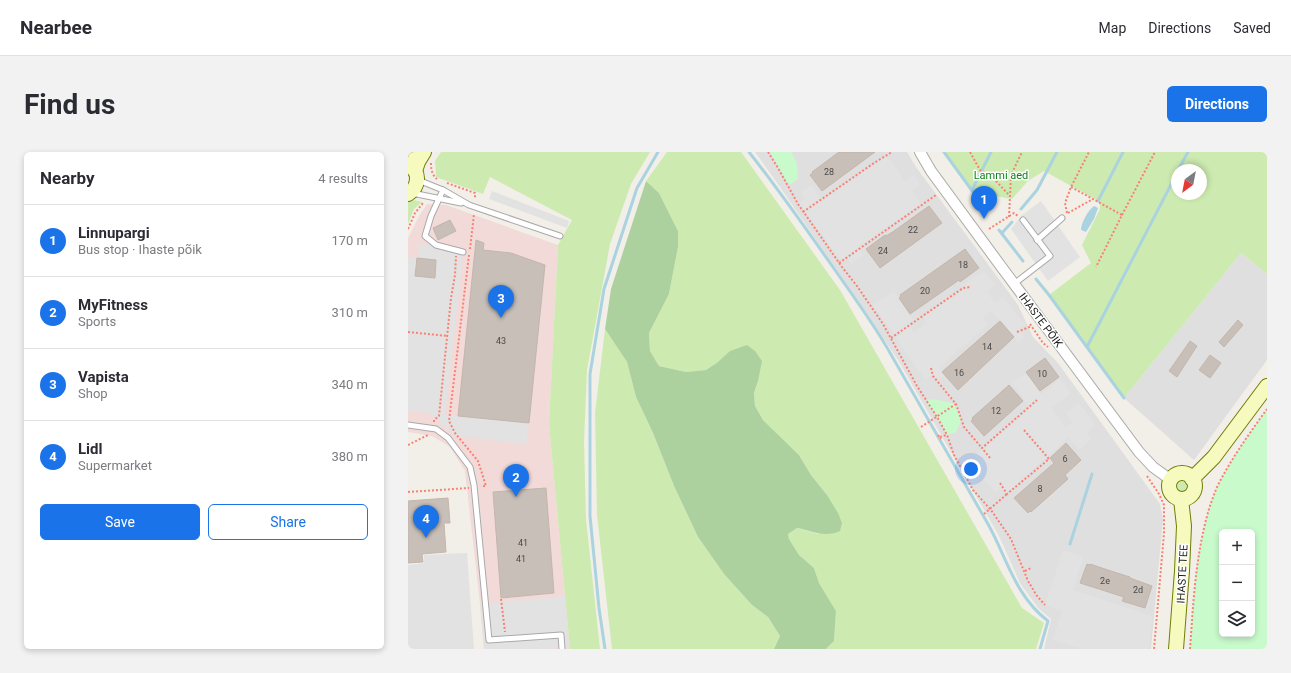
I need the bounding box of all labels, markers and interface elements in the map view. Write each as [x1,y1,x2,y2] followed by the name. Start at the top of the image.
[20,16,92,39] text: Nearbee
[1099,20,1126,36] text: Map
[1148,20,1211,36] text: Directions
[1233,20,1271,36] text: Saved
[1167,86,1267,122] button: Directions
[24,88,115,121] text: Find us
[1171,164,1207,200] north arrow
[824,167,834,177] house number: 28
[40,168,95,188] text: Nearby
[974,169,1028,182] park label: Lammi aed
[318,171,368,186] text: 4 results
[971,186,997,219] pin: 1
[78,224,150,242] text: Linnupargi
[908,225,918,235] house number: 22
[49,233,57,248] text: 1
[331,233,368,248] text: 170 m
[78,242,202,257] text: Bus stop · Ihaste põik
[878,246,888,256] house number: 24
[958,260,968,270] house number: 18
[488,285,514,318] pin: 3
[920,286,930,296] house number: 20
[1016,291,1065,350] street label: IHASTE PÕIK
[78,296,148,314] text: MyFitness
[49,305,57,320] text: 2
[331,305,368,320] text: 310 m
[78,314,116,329] text: Sports
[496,336,506,346] house number: 43
[982,342,992,352] house number: 14
[78,368,129,386] text: Vapista
[954,368,964,378] house number: 16
[1037,369,1047,379] house number: 10
[49,377,57,392] text: 3
[331,377,368,392] text: 340 m
[78,386,108,401] text: Shop
[991,406,1001,416] house number: 12
[78,440,103,458] text: Lidl
[49,449,57,464] text: 4
[331,449,368,464] text: 380 m
[1062,454,1068,464] house number: 6
[78,458,152,473] text: Supermarket
[961,459,981,479] your location
[503,464,529,497] pin: 2
[1037,484,1043,494] house number: 8
[40,504,200,540] button: Save
[208,504,368,540] button: Share
[413,505,439,538] pin: 4
[1219,529,1255,637] map controls
[1219,529,1255,565] button: +
[518,538,528,548] house number: 41
[1174,544,1191,604] street label: IHASTE TEE
[516,554,526,564] house number: 41
[1219,565,1255,601] button: −
[1100,576,1110,586] house number: 2e
[1133,585,1143,595] house number: 2d
[1219,601,1255,637] button: layers

